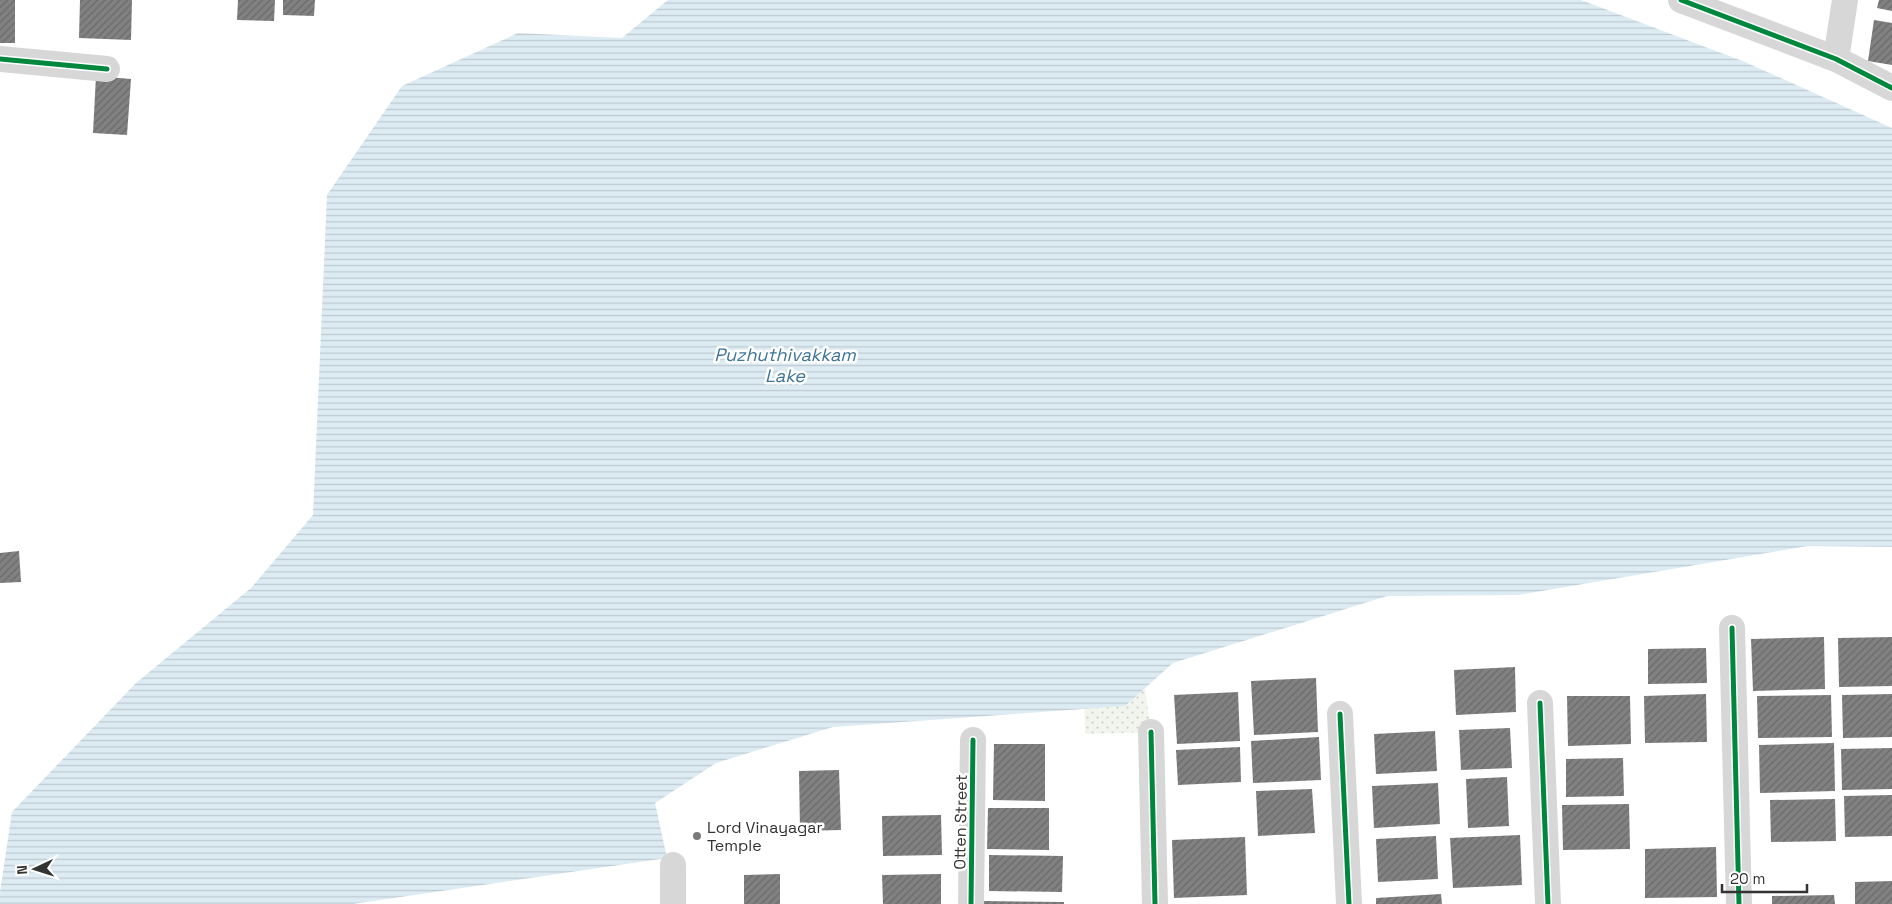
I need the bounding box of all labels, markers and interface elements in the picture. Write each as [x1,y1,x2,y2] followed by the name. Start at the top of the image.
[714,343,856,387] water label: Puzhuthivakkam Lake
[949,774,972,870] street label: Otten Street
[707,817,822,856] place label: Lord Vinayagar Temple
[691,830,703,842] marker: Lord Vinayagar Temple
[10,844,60,894] north arrow
[1722,862,1807,894] scale bar
[13,865,31,875] text: N
[1730,869,1765,888] text: 20 m

